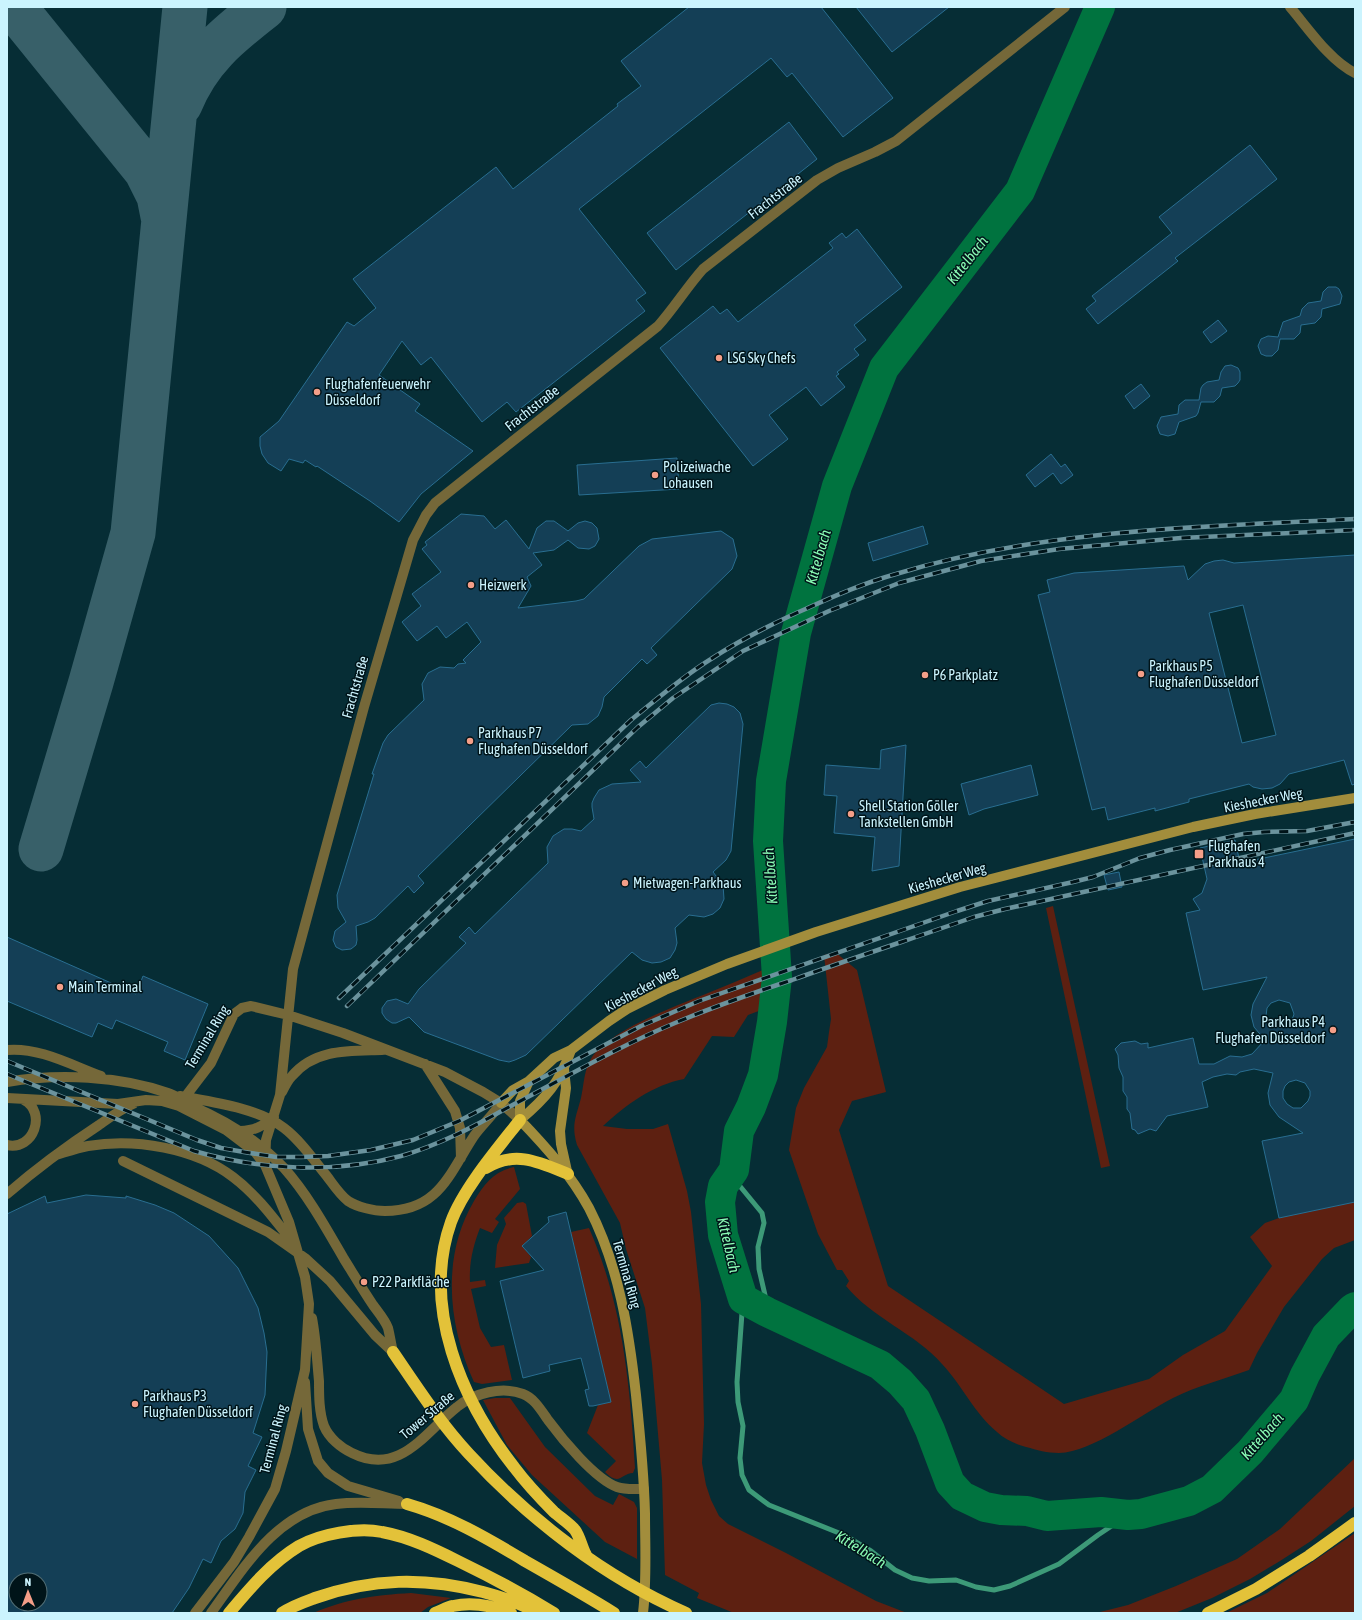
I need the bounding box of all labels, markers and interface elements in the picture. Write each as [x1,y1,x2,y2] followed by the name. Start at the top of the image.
[745,170,805,222] street label: Frachtstraße
[943,233,991,287] water label: Kittelbach
[727,350,796,366] place label: LSG Sky Chefs
[714,353,724,363] marker: LSG Sky Chefs
[325,376,431,408] place label: Flughafenfeuerwehr Düsseldorf
[502,382,562,434] street label: Frachtstraße
[312,387,322,397] marker: Flughafenfeuerwehr Düsseldorf
[663,459,731,491] place label: Polizeiwache Lohausen
[650,470,660,480] marker: Polizeiwache Lohausen
[802,528,834,586] water label: Kittelbach
[479,577,527,593] place label: Heizwerk
[466,580,476,590] marker: Heizwerk
[338,654,372,720] street label: Frachtstraße
[1149,658,1259,690] place label: Parkhaus P5 Flughafen Düsseldorf
[933,667,998,683] place label: P6 Parkplatz
[1136,669,1146,679] marker: Parkhaus P5 Flughafen Düsseldorf
[920,670,930,680] marker: P6 Parkplatz
[478,725,588,757] place label: Parkhaus P7 Flughafen Düsseldorf
[465,736,475,746] marker: Parkhaus P7 Flughafen Düsseldorf
[1222,785,1304,815] street label: Kieshecker Weg
[859,798,959,830] place label: Shell Station Göller Tankstellen GmbH
[846,809,856,819] marker: Shell Station Göller Tankstellen GmbH
[1208,838,1265,870] place label: Flughafen Parkhaus 4
[760,847,780,905] water label: Kittelbach
[1193,848,1205,860] marker: Flughafen Parkhaus 4
[906,859,988,897] street label: Kieshecker Weg
[633,875,742,891] place label: Mietwagen-Parkhaus
[620,878,630,888] marker: Mietwagen-Parkhaus
[602,963,680,1015] street label: Kieshecker Weg
[68,979,142,995] place label: Main Terminal
[55,982,65,992] marker: Main Terminal
[182,1002,232,1072] street label: Terminal Ring
[1215,1014,1325,1046] place label: Parkhaus P4 Flughafen Düsseldorf
[1328,1025,1338,1035] marker: Parkhaus P4 Flughafen Düsseldorf
[714,1216,744,1274] water label: Kittelbach
[610,1238,644,1310] street label: Terminal Ring
[372,1274,450,1290] place label: P22 Parkfläche
[359,1277,369,1287] marker: P22 Parkfläche
[143,1388,253,1420] place label: Parkhaus P3 Flughafen Düsseldorf
[397,1388,457,1442] street label: Tower Straße
[130,1399,140,1409] marker: Parkhaus P3 Flughafen Düsseldorf
[256,1403,290,1475] street label: Terminal Ring
[1237,1409,1287,1463] water label: Kittelbach
[833,1527,889,1571] water label: Kittelbach
[8,1572,48,1612] north arrow
[24,1576,31,1588] text: N

